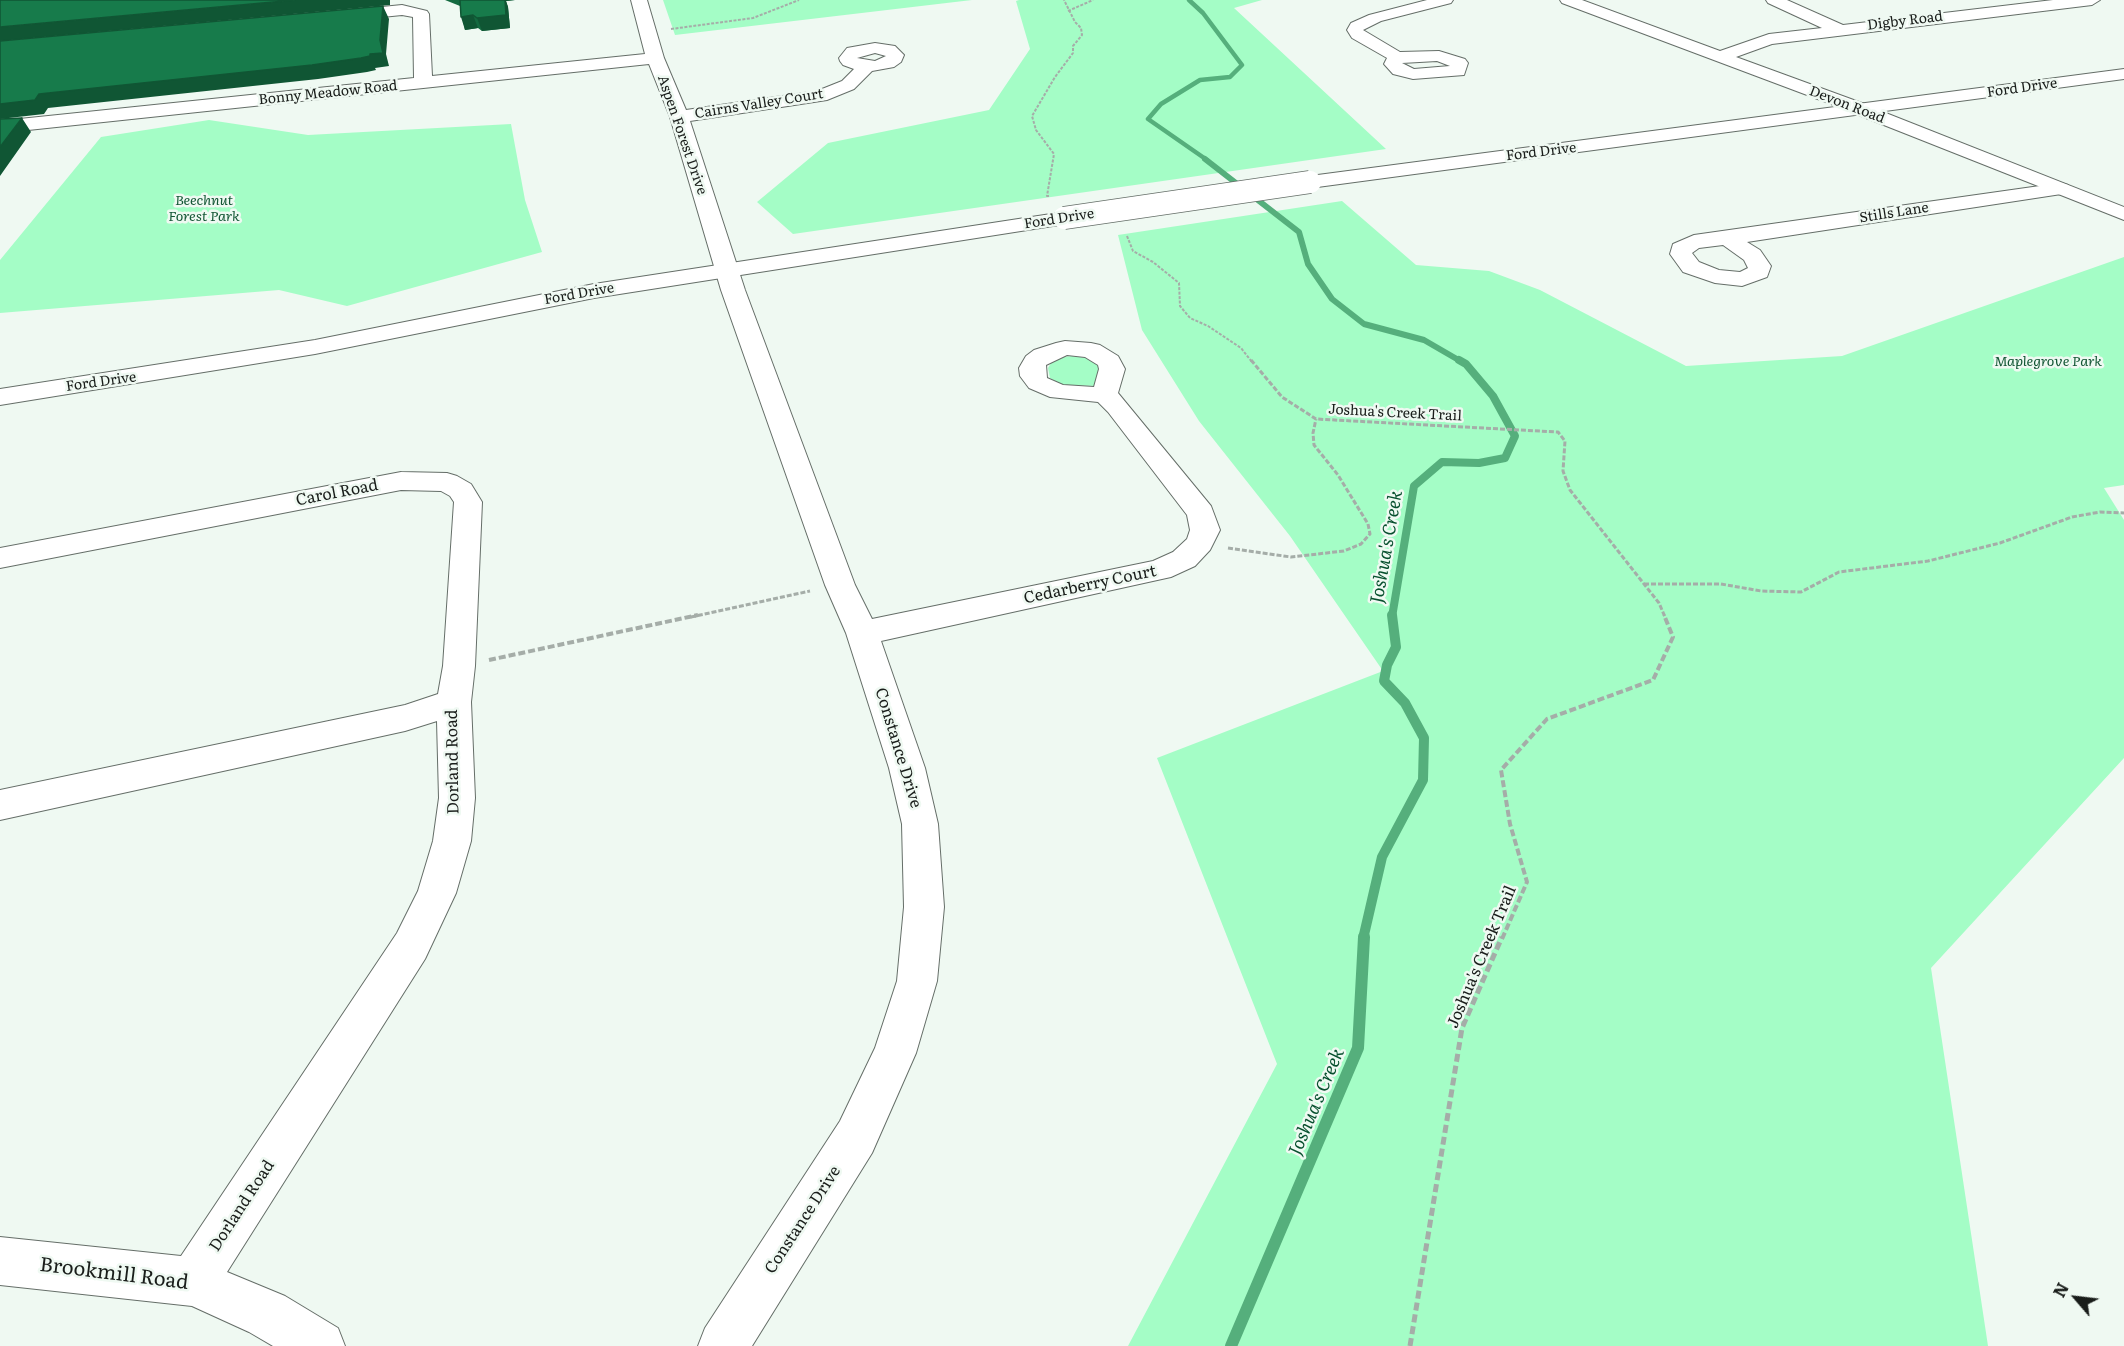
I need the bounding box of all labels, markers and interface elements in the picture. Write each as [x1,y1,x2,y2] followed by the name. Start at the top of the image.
[1866,8,1944,34] street label: Digby Road
[654,73,710,197] street label: Aspen Forest Drive
[1986,75,2058,101] street label: Ford Drive
[258,77,398,109] street label: Bonny Meadow Road
[1807,83,1887,127] street label: Devon Road
[694,86,824,122] street label: Cairns Valley Court
[1505,139,1577,165] street label: Ford Drive
[168,193,240,226] park label: Beechnut Forest Park
[1858,199,1930,227] street label: Stills Lane
[1023,205,1095,233] street label: Ford Drive
[543,280,615,308] street label: Ford Drive
[1994,354,2102,370] park label: Maplegrove Park
[65,369,137,395] street label: Ford Drive
[1328,401,1462,425] street label: Joshua's Creek Trail
[294,476,380,510] street label: Carol Road
[1366,489,1408,605] water label: Joshua's Creek
[1022,562,1158,608] street label: Cedarberry Court
[871,686,925,810] street label: Constance Drive
[442,709,464,815] street label: Dorland Road
[1443,883,1521,1031] street label: Joshua's Creek Trail
[1285,1045,1349,1159] water label: Joshua's Creek
[205,1157,279,1255] street label: Dorland Road
[761,1163,845,1277] street label: Constance Drive
[38,1253,190,1295] street label: Brookmill Road
[2046,1268,2106,1328] north arrow
[2046,1278,2074,1301] text: N

